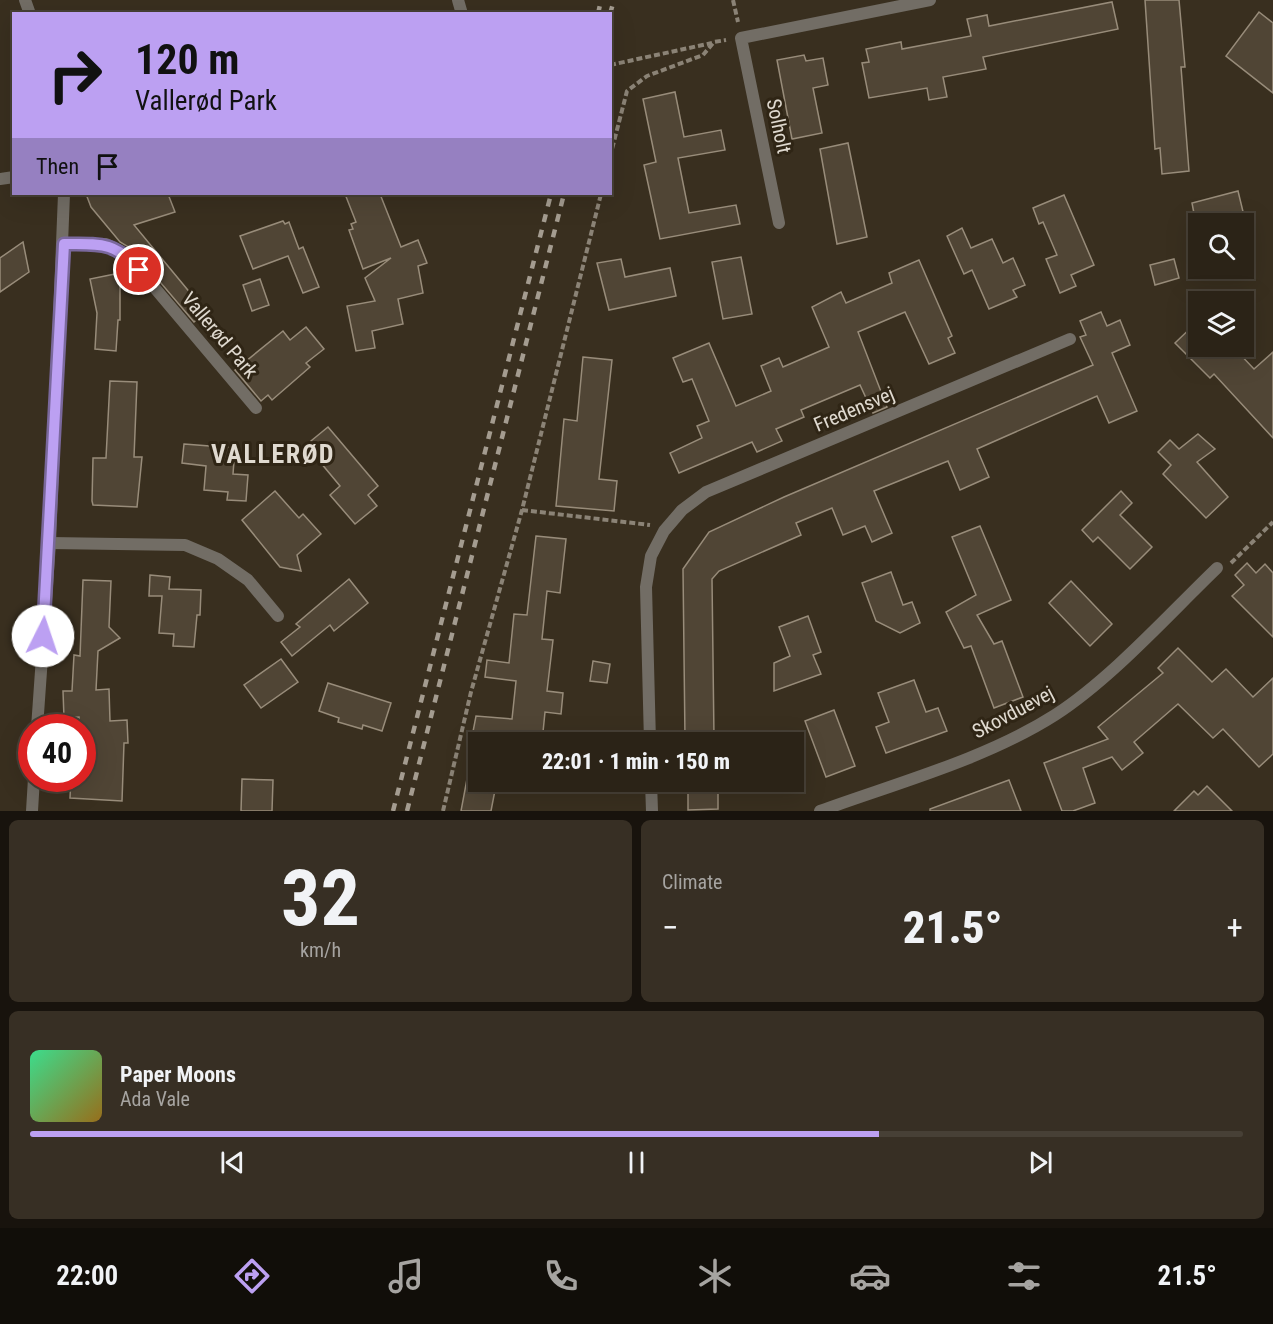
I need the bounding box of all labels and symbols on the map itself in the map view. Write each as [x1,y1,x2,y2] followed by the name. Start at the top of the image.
[762,96,796,156] street label: Solholt
[113,244,164,295] pin
[177,287,263,383] street label: Vallerød Park
[810,381,898,437] street label: Fredensvej
[211,439,335,469] district label: VALLERØD
[11,604,75,668] position arrow
[968,681,1058,743] street label: Skovduevej
[18,714,96,792] speed limit sign: 40

